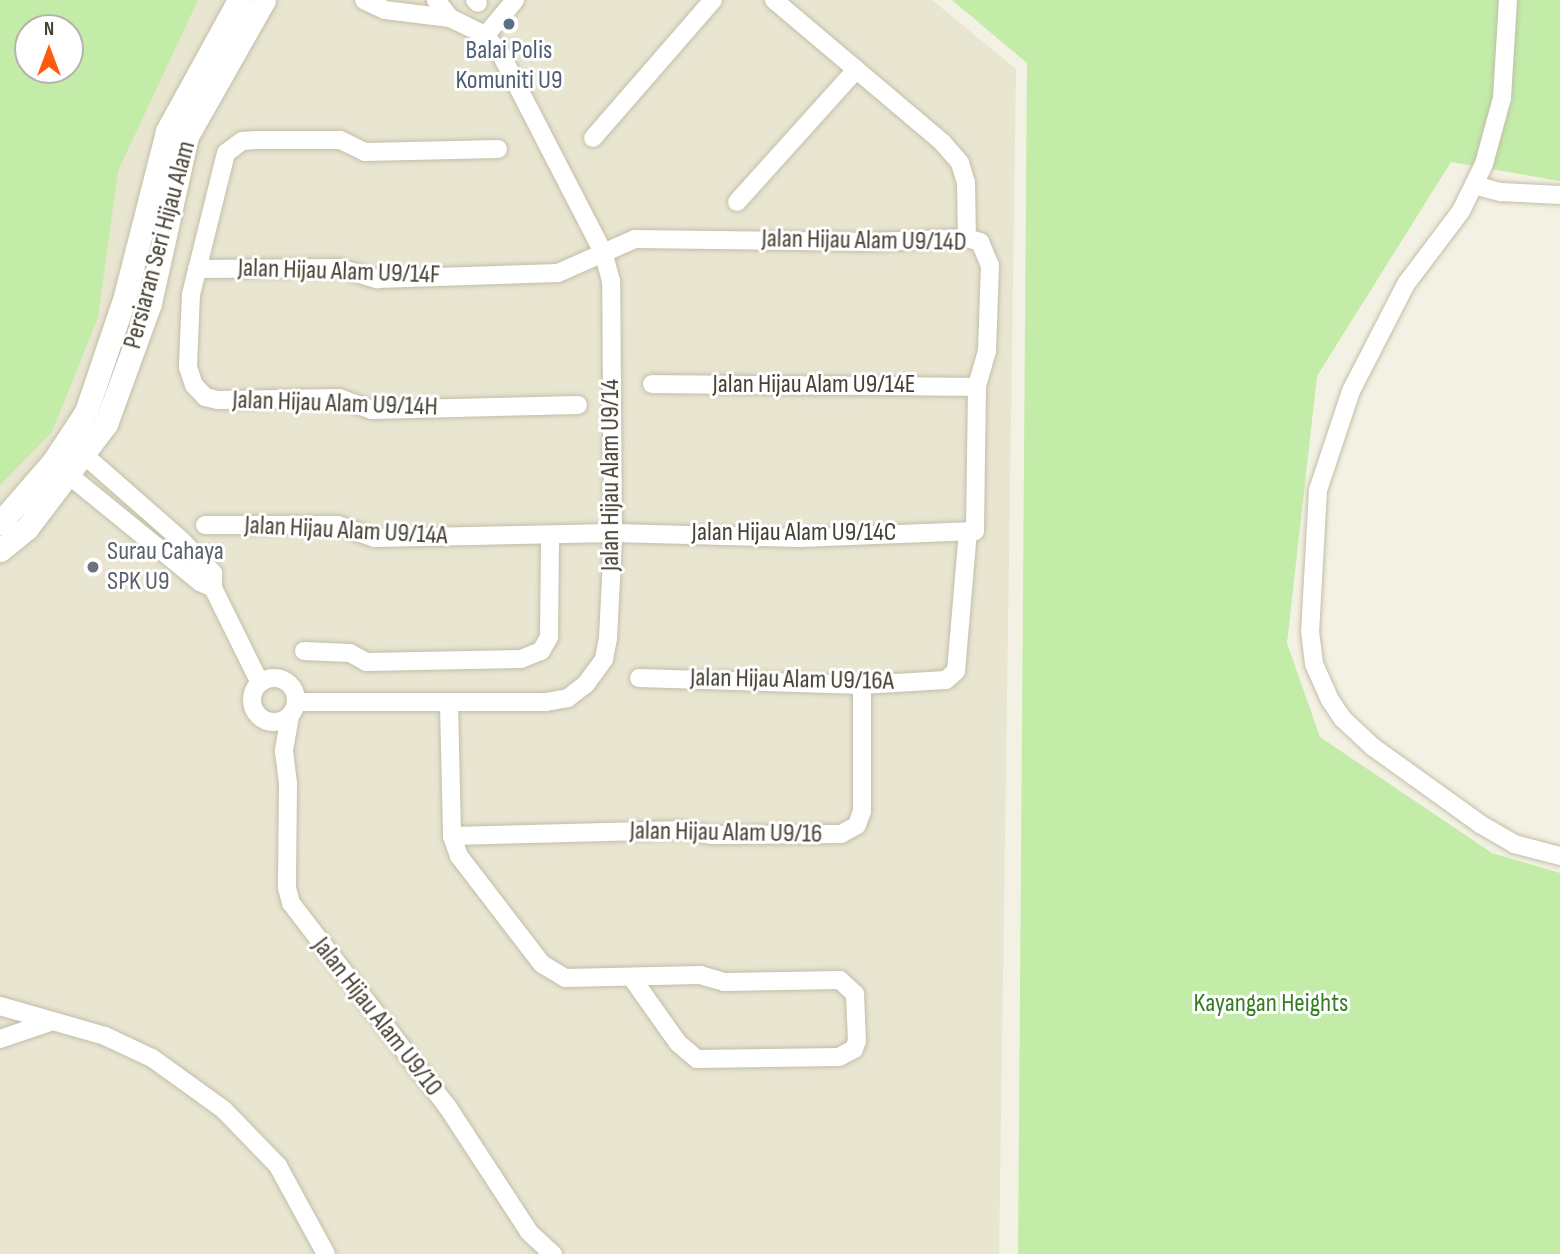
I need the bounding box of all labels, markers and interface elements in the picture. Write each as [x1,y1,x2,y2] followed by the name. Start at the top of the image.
[14,14,84,84] north arrow
[501,16,517,32] marker: Balai Polis Komuniti U9
[44,18,54,41] text: N
[456,35,562,96] place label: Balai Polis Komuniti U9
[117,138,203,352] street label: Persiaran Seri Hijau Alam
[761,224,967,258] street label: Jalan Hijau Alam U9/14D
[237,253,441,291] street label: Jalan Hijau Alam U9/14F
[713,369,915,401] street label: Jalan Hijau Alam U9/14E
[595,379,627,571] street label: Jalan Hijau Alam U9/14
[232,385,438,423] street label: Jalan Hijau Alam U9/14H
[244,510,448,552] street label: Jalan Hijau Alam U9/14A
[692,517,896,549] street label: Jalan Hijau Alam U9/14C
[107,536,224,598] place label: Surau Cahaya SPK U9
[85,559,101,575] marker: Surau Cahaya SPK U9
[690,663,894,697] street label: Jalan Hijau Alam U9/16A
[629,816,823,850] street label: Jalan Hijau Alam U9/16
[305,931,449,1103] street label: Jalan Hijau Alam U9/10
[1194,988,1348,1020] park label: Kayangan Heights

